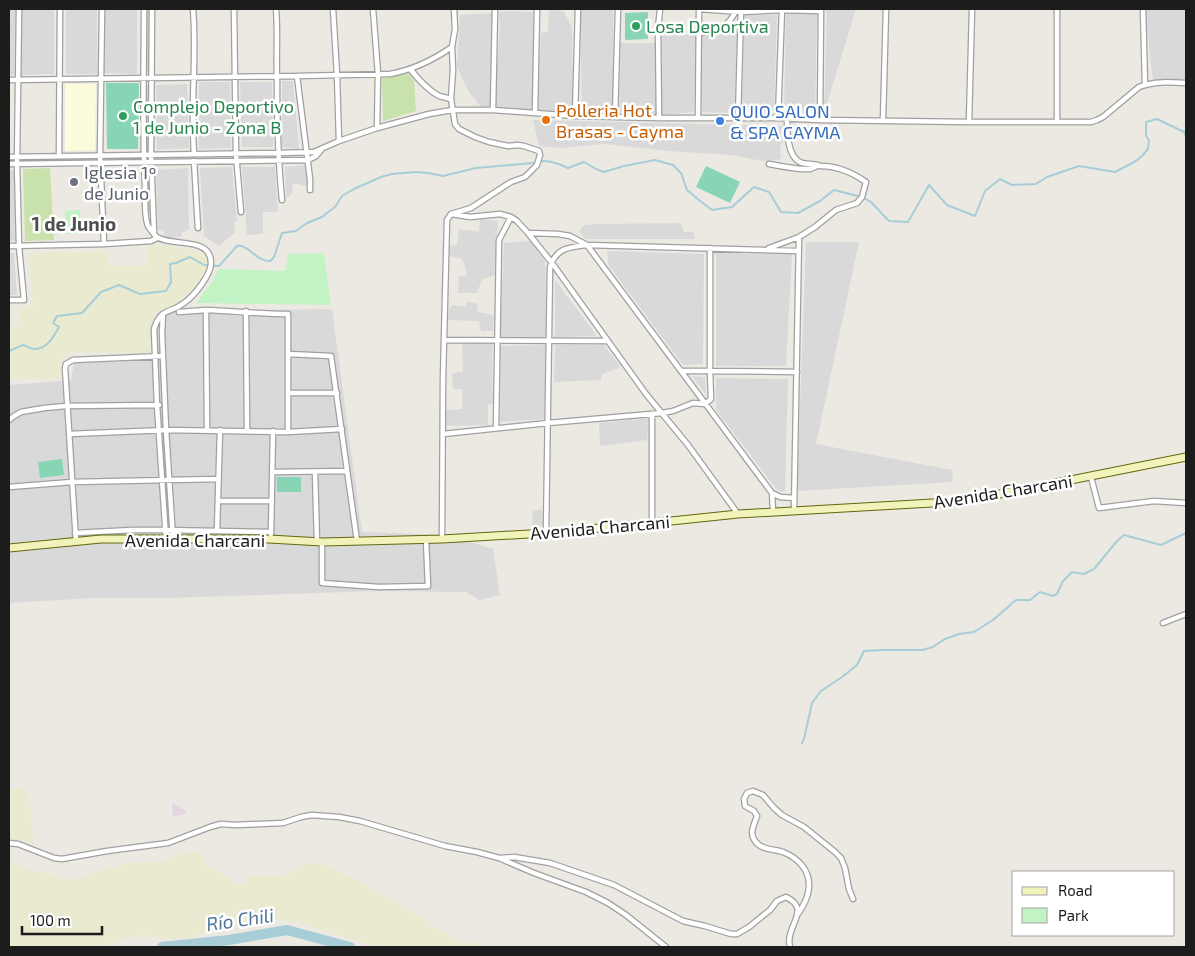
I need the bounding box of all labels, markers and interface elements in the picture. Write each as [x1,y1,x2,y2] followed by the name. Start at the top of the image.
[646,15,769,37] place label: Losa Deportiva
[630,20,642,32] marker: Losa Deportiva
[133,95,294,138] place label: Complejo Deportivo 1 de Junio - Zona B
[556,99,684,142] place label: Polleria Hot Brasas - Cayma
[730,100,841,143] place label: QUIO SALON & SPA CAYMA
[117,110,129,122] marker: Complejo Deportivo 1 de Junio - Zona B
[540,114,552,126] marker: Polleria Hot Brasas - Cayma
[714,115,726,127] marker: QUIO SALON & SPA CAYMA
[84,161,156,204] place label: Iglesia 1º de Junio
[68,176,80,188] marker: Iglesia 1º de Junio
[32,212,116,235] district label: 1 de Junio
[932,469,1074,513] street label: Avenida Charcani
[529,510,671,544] street label: Avenida Charcani
[125,529,265,551] street label: Avenida Charcani
[1012,871,1175,936] legend
[1058,881,1093,899] text: Road
[205,903,276,935] water label: Río Chili
[22,904,102,936] scale bar
[1058,906,1089,924] text: Park
[30,911,71,929] text: 100 m

